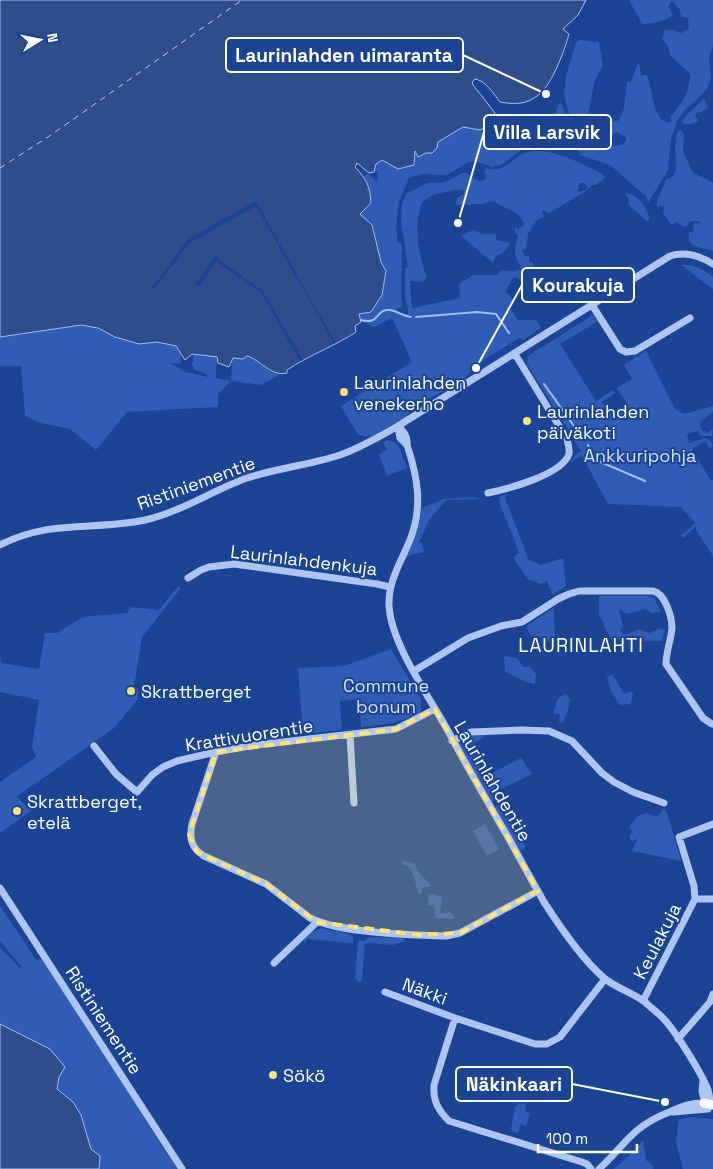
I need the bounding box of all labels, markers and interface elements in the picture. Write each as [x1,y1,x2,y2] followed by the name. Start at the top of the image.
[15,15,65,65] north arrow
[43,32,62,44] text: N
[226,38,463,72] callout: Laurinlahden uimaranta
[235,43,453,68] text: Laurinlahden uimaranta
[484,115,611,149] callout: Villa Larsvik
[493,120,601,145] text: Villa Larsvik
[522,268,634,302] callout: Kourakuja
[532,273,624,298] text: Kourakuja
[354,371,466,415] place label: Laurinlahden venekerho
[338,386,350,398] marker: Laurinlahden venekerho
[537,400,649,444] place label: Laurinlahden päiväkoti
[521,415,533,427] marker: Laurinlahden päiväkoti
[584,444,696,467] park label: Ankkuripohja
[134,451,258,515] street label: Ristiniementie
[229,540,379,580] street label: Laurinlahdenkuja
[518,633,644,658] district label: LAURINLAHTI
[343,674,429,718] park label: Commune bonum
[141,680,251,703] place label: Skrattberget
[125,685,137,697] marker: Skrattberget
[183,714,315,756] street label: Krattivuorentie
[449,717,537,845] street label: Laurinlahdentie
[27,790,142,834] place label: Skrattberget, etelä
[11,805,23,817] marker: Skrattberget, etelä
[628,899,686,983] street label: Keulakuja
[61,962,147,1078] street label: Ristiniementie
[399,972,451,1010] street label: Näkki
[283,1064,326,1087] place label: Sökö
[456,1067,572,1101] callout: Näkinkaari
[267,1069,279,1081] marker: Sökö
[466,1072,562,1097] text: Näkinkaari
[538,1122,637,1154] scale bar
[546,1129,588,1148] text: 100 m

